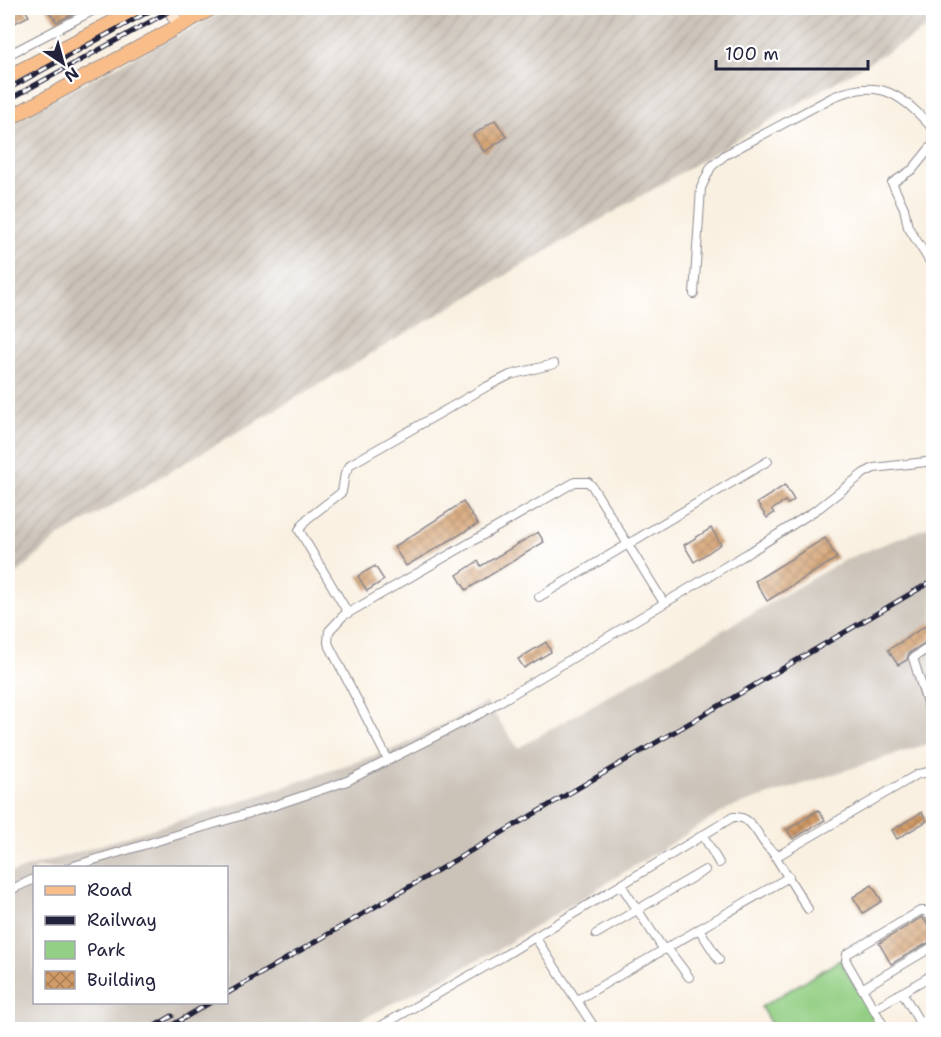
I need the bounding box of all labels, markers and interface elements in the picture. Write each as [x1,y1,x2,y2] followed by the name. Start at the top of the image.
[33,33,93,93] north arrow
[716,33,868,71] scale bar
[725,42,779,66] text: 100 m
[60,63,83,87] text: N
[33,866,228,1004] legend
[87,878,132,902] text: Road
[87,908,157,932] text: Railway
[87,938,126,962] text: Park
[87,968,156,992] text: Building

